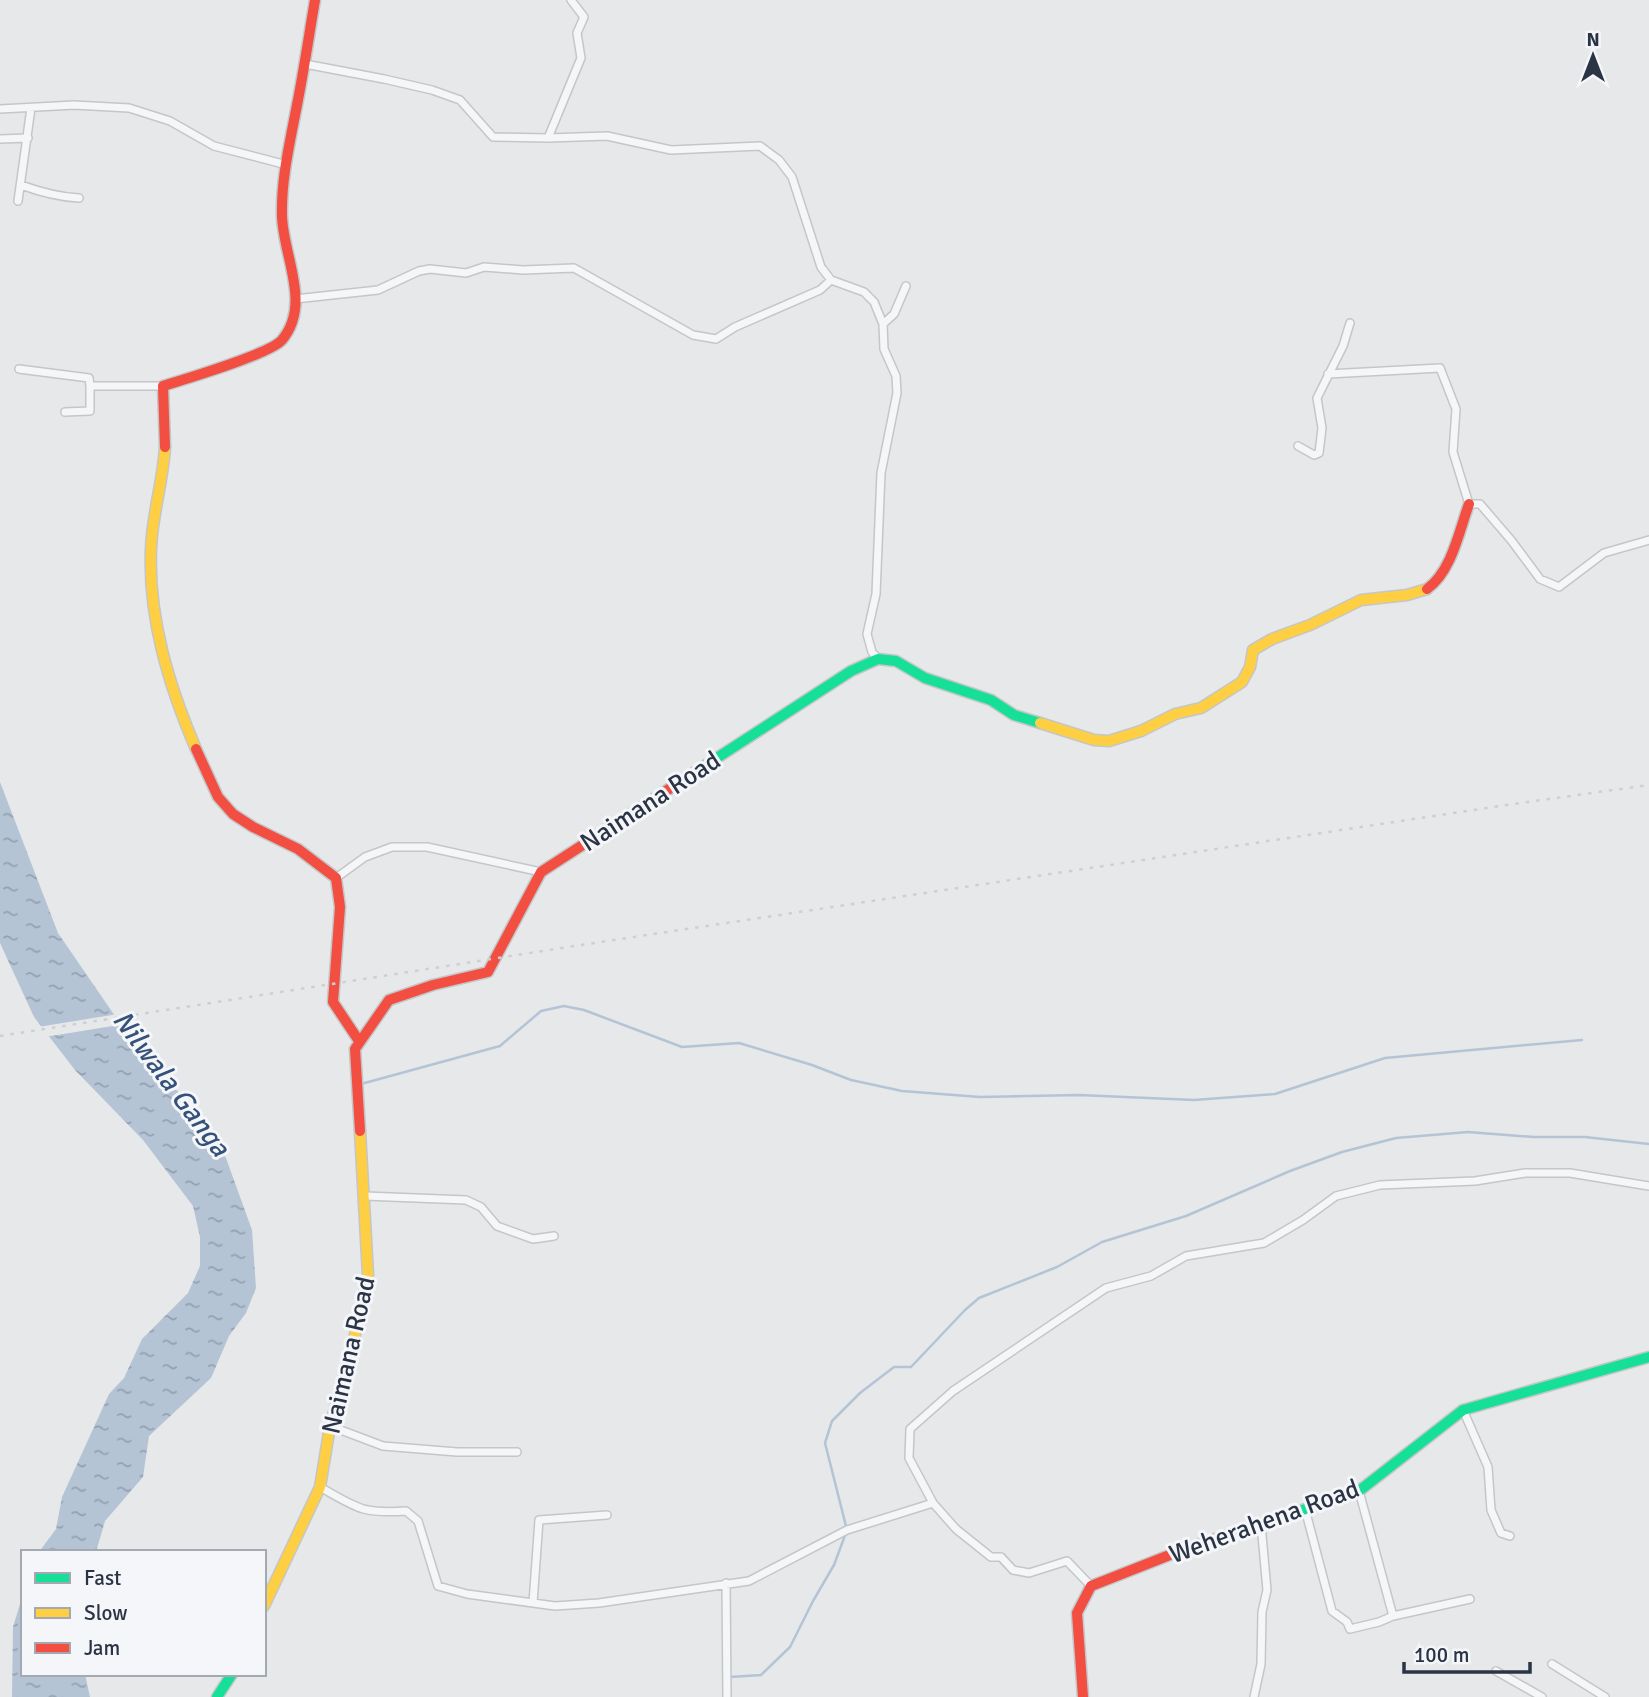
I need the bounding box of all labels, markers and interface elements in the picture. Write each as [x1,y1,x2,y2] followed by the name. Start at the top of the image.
[1558,21,1628,91] north arrow
[1586,28,1600,52] text: N
[574,745,727,859] street label: Naimana Road
[105,1004,238,1164] water label: Nilwala Ganga
[315,1273,383,1437] street label: Naimana Road
[1165,1473,1364,1571] street label: Weherahena Road
[21,1550,266,1676] legend
[84,1565,121,1591] text: Fast
[84,1600,128,1626] text: Slow
[1404,1630,1530,1674] scale bar
[84,1635,120,1661] text: Jam
[1414,1642,1469,1668] text: 100 m

